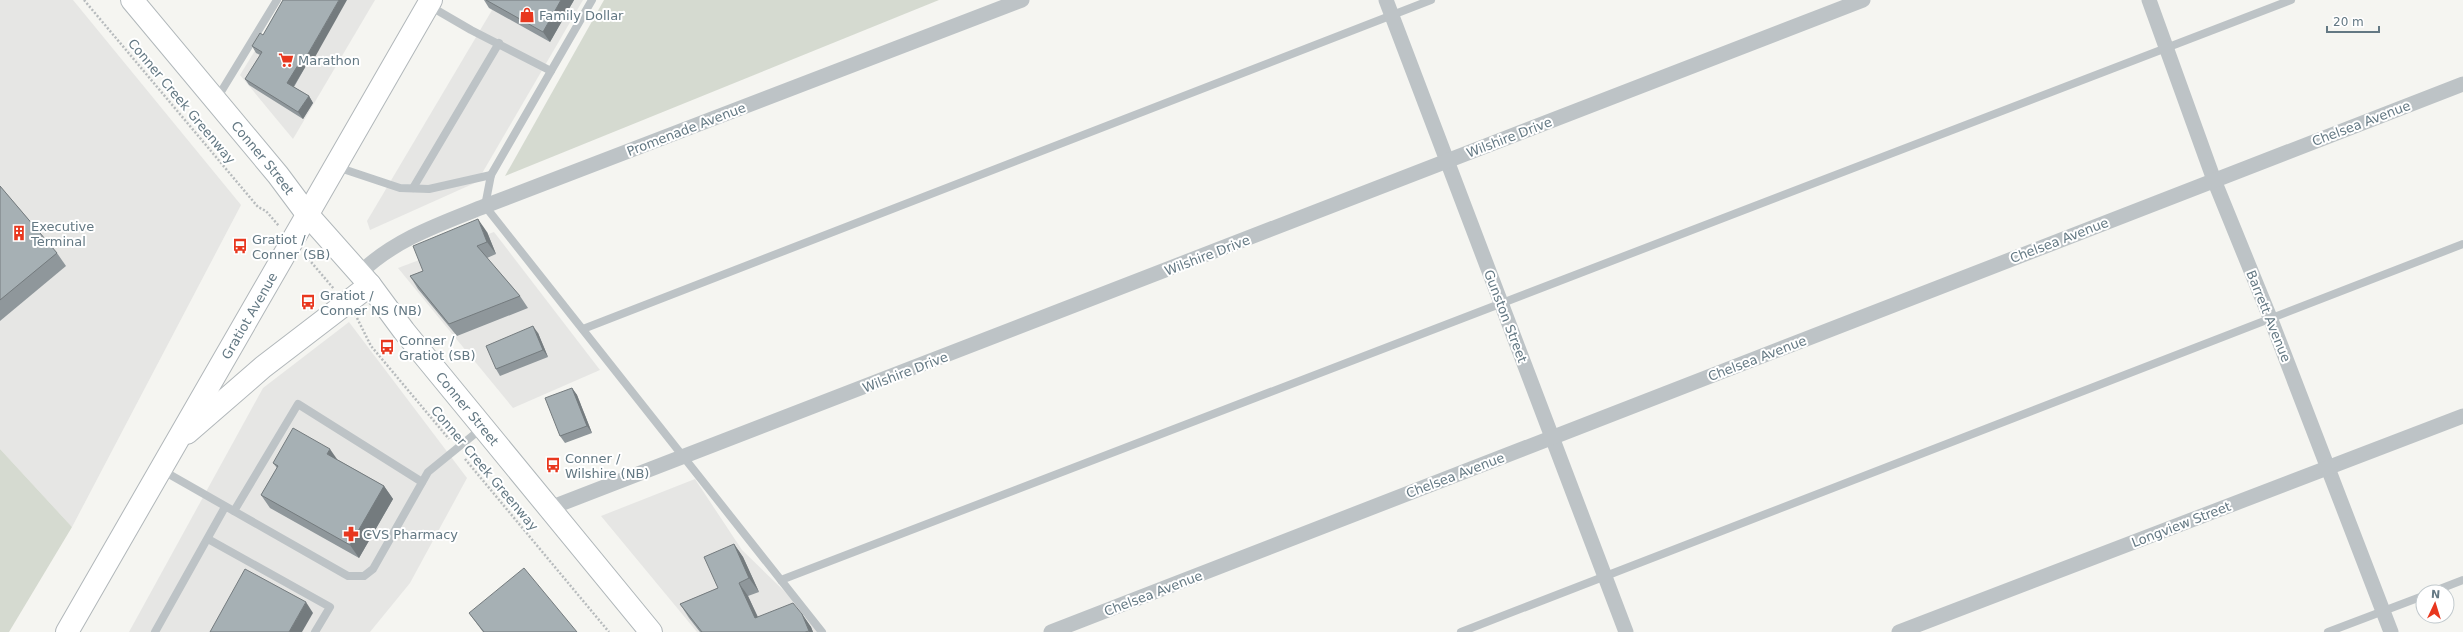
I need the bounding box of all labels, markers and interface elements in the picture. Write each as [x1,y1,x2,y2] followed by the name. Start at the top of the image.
[518,6,536,24] shop icon: Family Dollar
[539,8,624,23] place label: Family Dollar
[2327,8,2379,34] scale bar
[2333,15,2364,29] text: 20 m
[125,36,238,167] street label: Conner Creek Greenway
[277,51,295,69] supermarket icon: Marathon
[298,53,360,68] place label: Marathon
[2310,98,2412,149] street label: Chelsea Avenue
[625,100,748,159] street label: Promenade Avenue
[1464,114,1554,161] street label: Wilshire Drive
[228,118,297,198] street label: Conner Street
[2008,215,2110,266] street label: Chelsea Avenue
[30,219,94,249] place label: Executive Terminal
[10,224,28,242] building icon: Executive Terminal
[252,232,330,262] place label: Gratiot / Conner (SB)
[1162,232,1252,279] street label: Wilshire Drive
[231,237,249,255] bus stop icon: Gratiot / Conner (SB)
[1481,268,1530,365] street label: Gunston Street
[2243,268,2294,364] street label: Barrett Avenue
[219,270,280,362] street label: Gratiot Avenue
[320,288,422,318] place label: Gratiot / Conner NS (NB)
[299,293,317,311] bus stop icon: Gratiot / Conner NS (NB)
[399,333,476,363] place label: Conner / Gratiot (SB)
[1706,333,1808,384] street label: Chelsea Avenue
[378,338,396,356] bus stop icon: Conner / Gratiot (SB)
[860,349,950,396] street label: Wilshire Drive
[433,369,502,449] street label: Conner Street
[428,403,541,534] street label: Conner Creek Greenway
[1404,450,1506,501] street label: Chelsea Avenue
[565,451,649,481] place label: Conner / Wilshire (NB)
[544,456,562,474] bus stop icon: Conner / Wilshire (NB)
[2129,499,2233,550] street label: Longview Street
[342,525,360,543] pharmacy icon: CVS Pharmacy
[363,527,458,542] place label: CVS Pharmacy
[1102,568,1204,619] street label: Chelsea Avenue
[2415,584,2455,624] north arrow
[2431,588,2441,601] text: N

